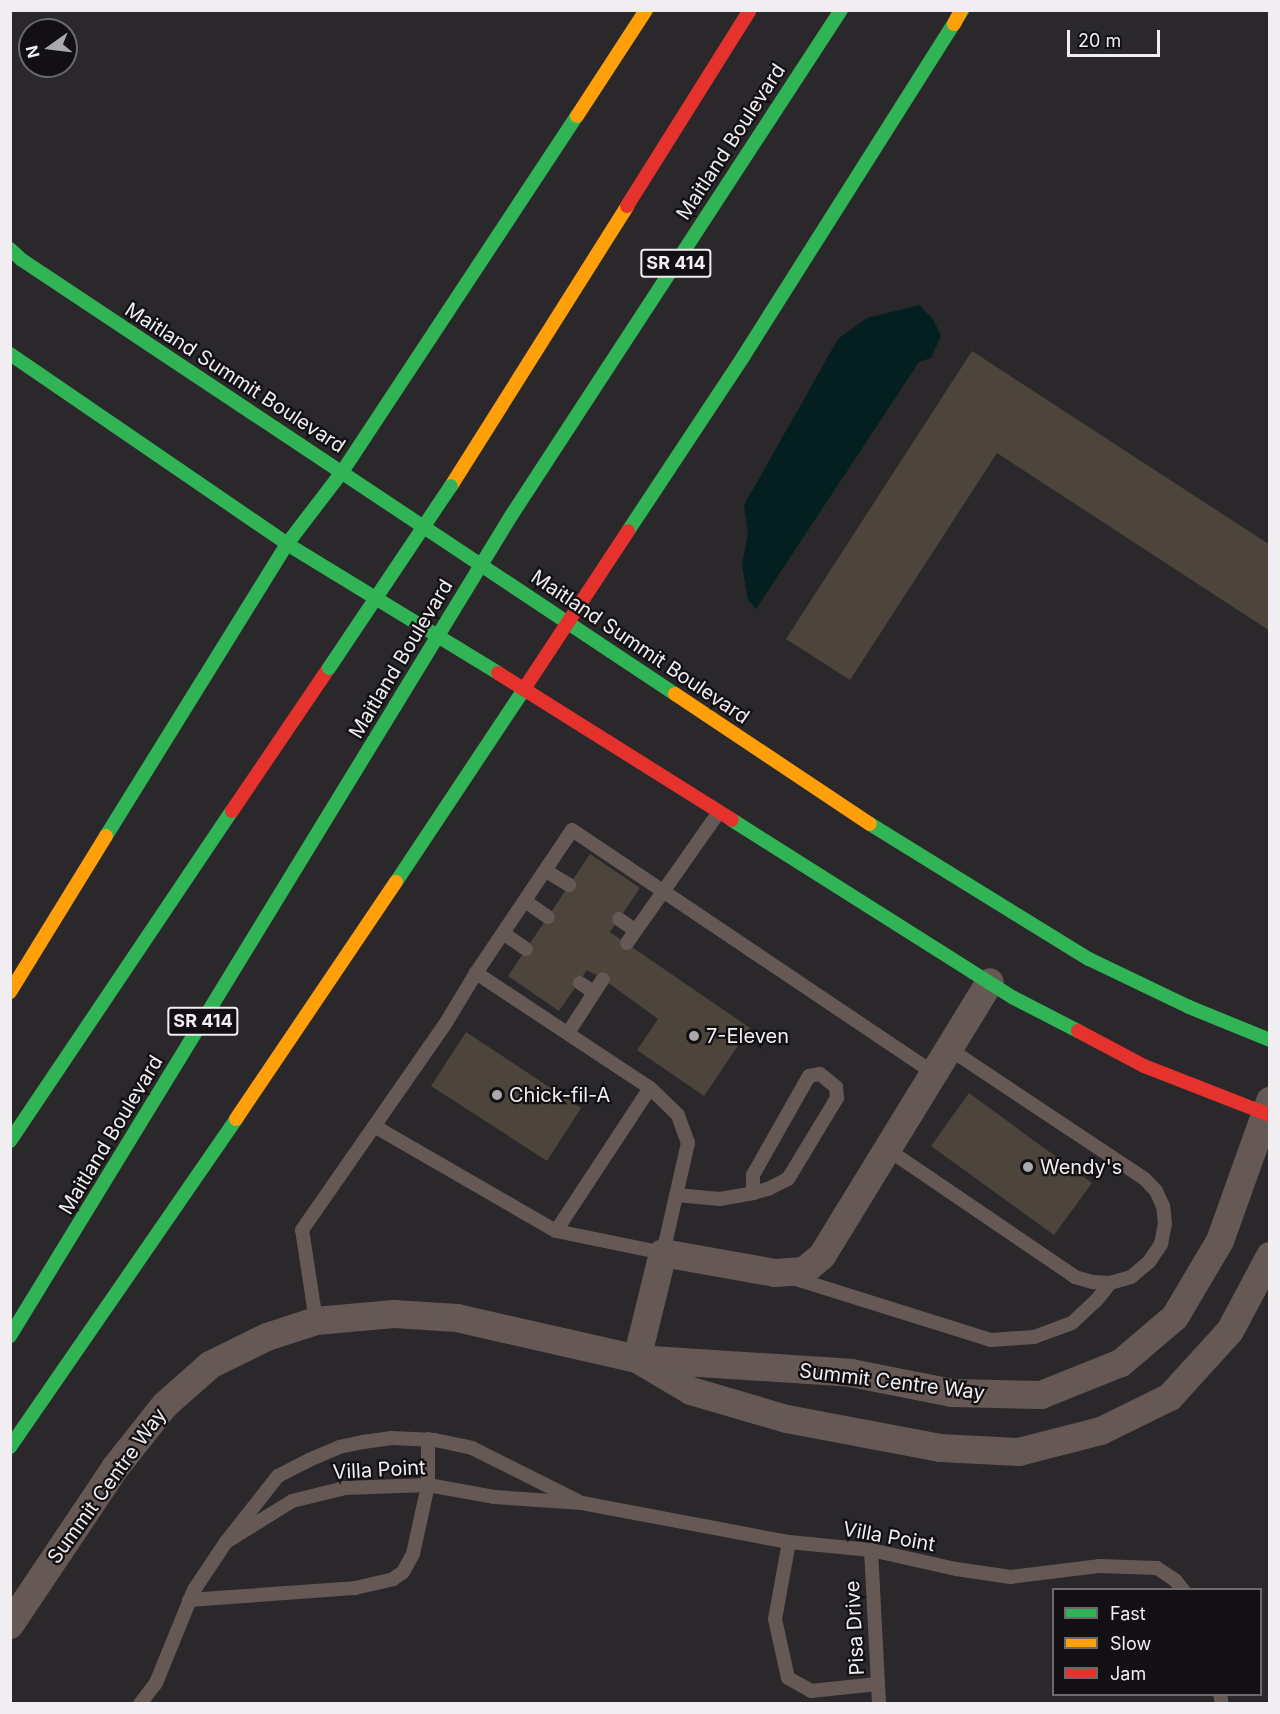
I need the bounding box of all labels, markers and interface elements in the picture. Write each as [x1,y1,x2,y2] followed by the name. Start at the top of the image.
[18,18,78,78] north arrow
[1070,18,1163,56] scale bar
[1078,30,1121,51] text: 20 m
[21,44,44,60] text: N
[672,59,790,225] street label: Maitland Boulevard
[640,248,712,278] road number: SR 414
[120,298,350,458] street label: Maitland Summit Boulevard
[526,565,754,729] street label: Maitland Summit Boulevard
[344,575,458,743] street label: Maitland Boulevard
[167,1006,239,1036] road number: SR 414
[706,1024,789,1048] place label: 7-Eleven
[687,1029,701,1043] marker: 7-Eleven
[54,1051,168,1219] street label: Maitland Boulevard
[509,1083,610,1107] place label: Chick-fil-A
[490,1088,504,1102] marker: Chick-fil-A
[1040,1155,1122,1179] place label: Wendy's
[1021,1160,1035,1174] marker: Wendy's
[798,1359,986,1405] street label: Summit Centre Way
[42,1403,172,1569] street label: Summit Centre Way
[332,1456,426,1484] street label: Villa Point
[841,1517,937,1557] street label: Villa Point
[841,1580,869,1676] street label: Pisa Drive
[1052,1588,1262,1696] legend
[1110,1603,1146,1624] text: Fast
[1110,1633,1151,1654] text: Slow
[1110,1663,1146,1684] text: Jam

